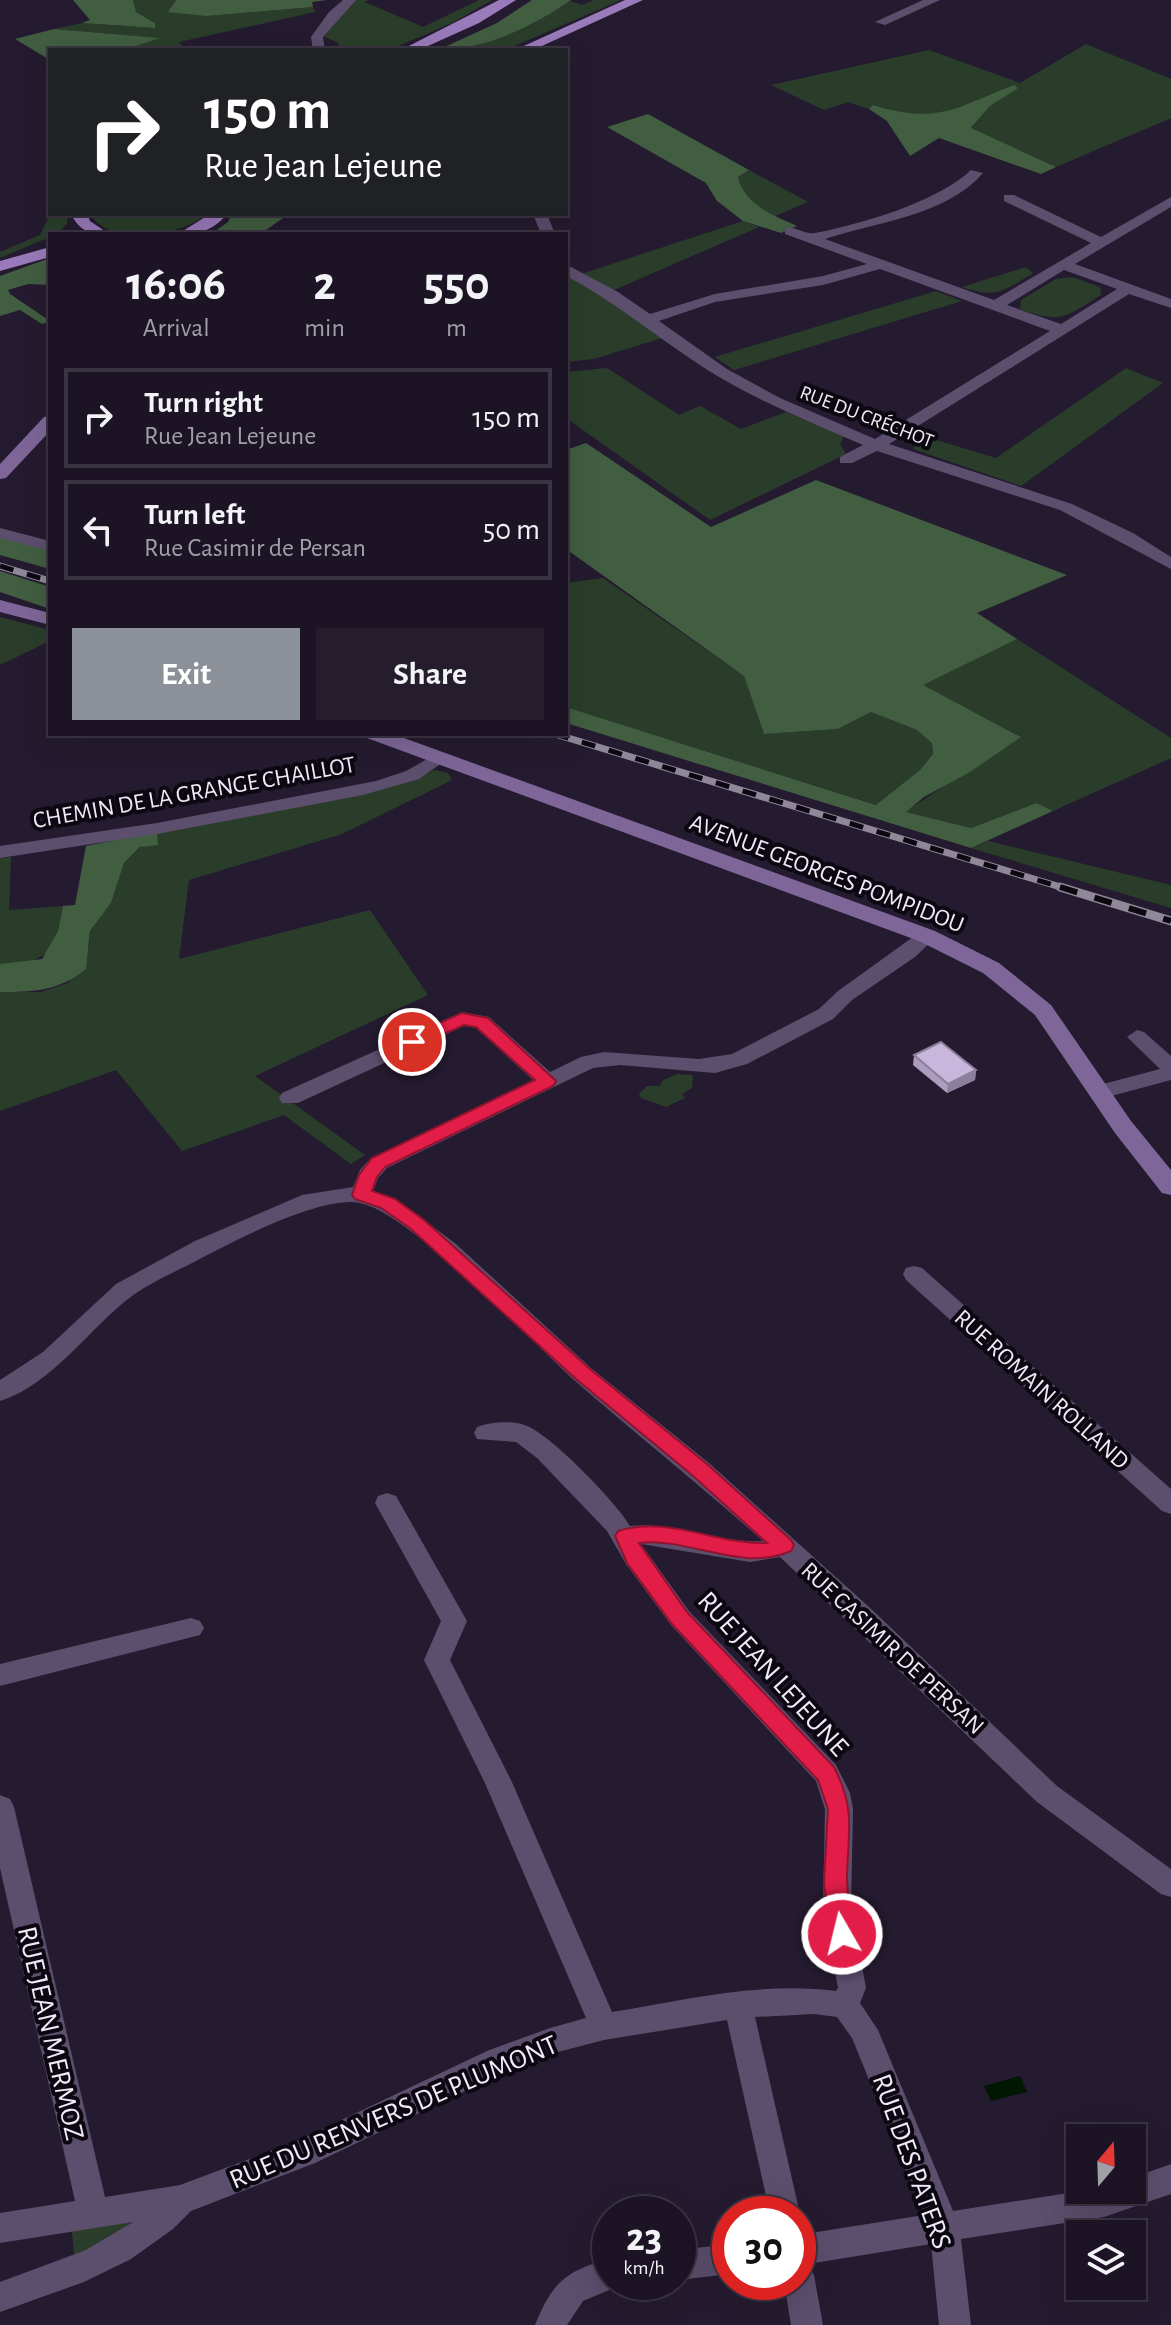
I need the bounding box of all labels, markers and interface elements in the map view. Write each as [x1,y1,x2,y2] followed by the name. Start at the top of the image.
[72,80,176,184] icon: right
[204,83,331,139] text: 150 m
[204,148,442,184] text: Rue Jean Lejeune
[126,261,226,309] text: 16:06
[313,261,336,309] text: 2
[423,261,490,309] text: 550
[143,315,210,341] text: Arrival
[304,315,345,341] text: min
[446,315,467,341] text: m
[797,381,937,452] street label: RUE DU CRÉCHOT
[144,388,263,418] text: Turn right
[76,396,120,440] icon: right
[472,403,540,433] text: 150 m
[144,423,316,449] text: Rue Jean Lejeune
[144,500,245,530] text: Turn left
[76,508,120,552] icon: left
[483,515,540,545] text: 50 m
[144,535,366,561] text: Rue Casimir de Persan
[72,628,300,720] button: Exit
[316,628,544,720] button: Share
[31,753,357,833] street label: CHEMIN DE LA GRANGE CHAILLOT
[686,810,967,937] street label: AVENUE GEORGES POMPIDOU
[378,1008,446,1076] pin
[390,1020,434,1064] icon: arrive
[950,1305,1133,1474] street label: RUE ROMAIN ROLLAND
[796,1558,988,1739] street label: RUE CASIMIR DE PERSAN
[692,1587,853,1762] street label: RUE JEAN LEJEUNE
[800,1892,884,1976] position arrow
[12,1924,88,2143] street label: RUE JEAN MERMOZ
[226,2031,562,2195] street label: RUE DU RENVERS DE PLUMONT
[867,2071,956,2253] street label: RUE DES PATERS
[1066,2124,1146,2204] north arrow
[1066,2124,1146,2300] map controls
[712,2196,816,2300] speed limit sign: 30
[626,2218,662,2258] text: 23
[1066,2220,1146,2300] button: layers
[623,2258,665,2278] text: km/h

